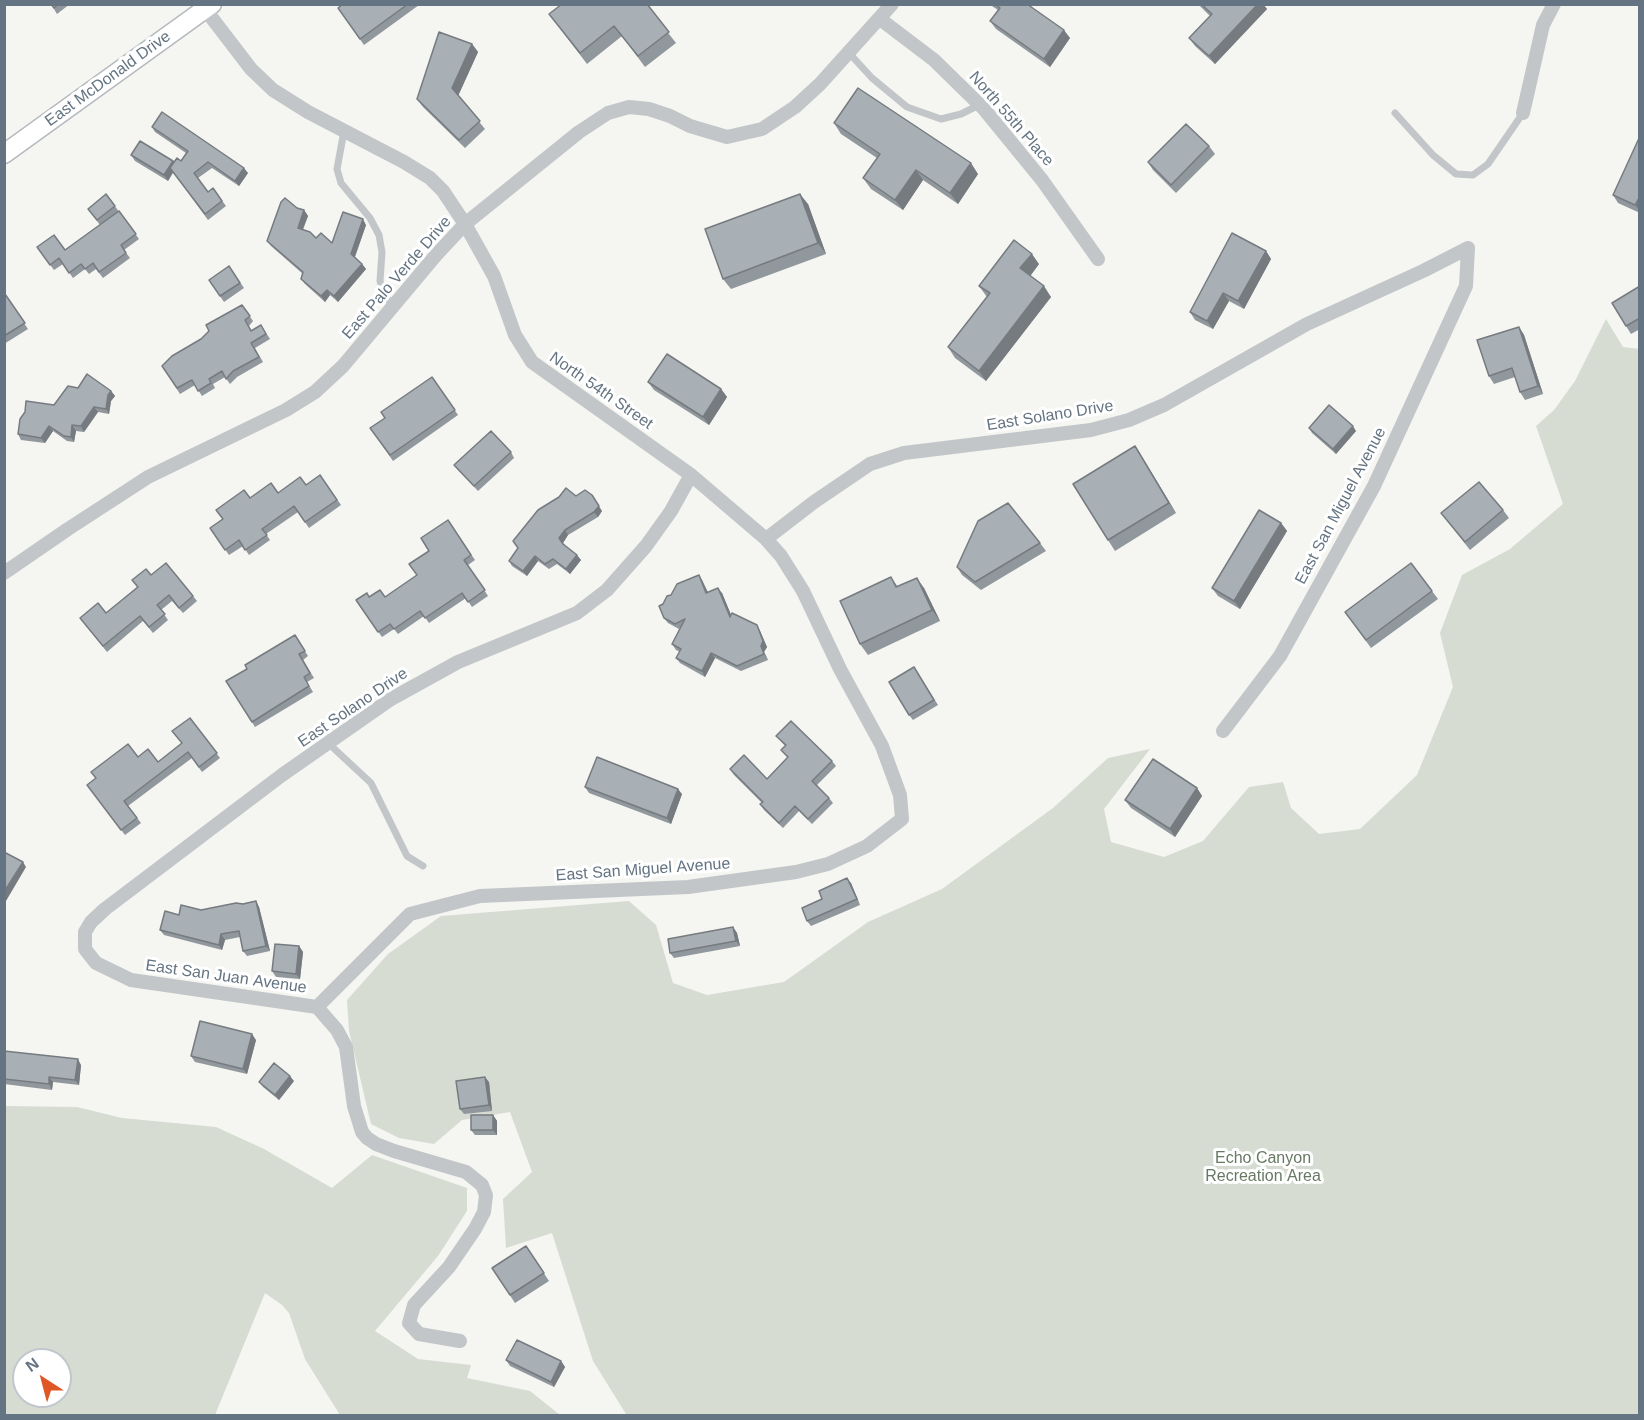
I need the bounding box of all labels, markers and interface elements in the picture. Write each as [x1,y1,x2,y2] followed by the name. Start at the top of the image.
[42,27,174,131] street label: East McDonald Drive
[965,68,1057,170] street label: North 55th Place
[338,213,456,343] street label: East Palo Verde Drive
[546,348,656,434] street label: North 54th Street
[985,397,1115,435] street label: East Solano Drive
[1291,424,1391,588] street label: East San Miguel Avenue
[295,664,411,752] street label: East Solano Drive
[555,854,731,886] street label: East San Miguel Avenue
[144,956,308,998] street label: East San Juan Avenue
[1205,1149,1321,1187] park label: Echo Canyon Recreation Area
[12,1348,72,1408] north arrow
[23,1354,42,1375] text: N

